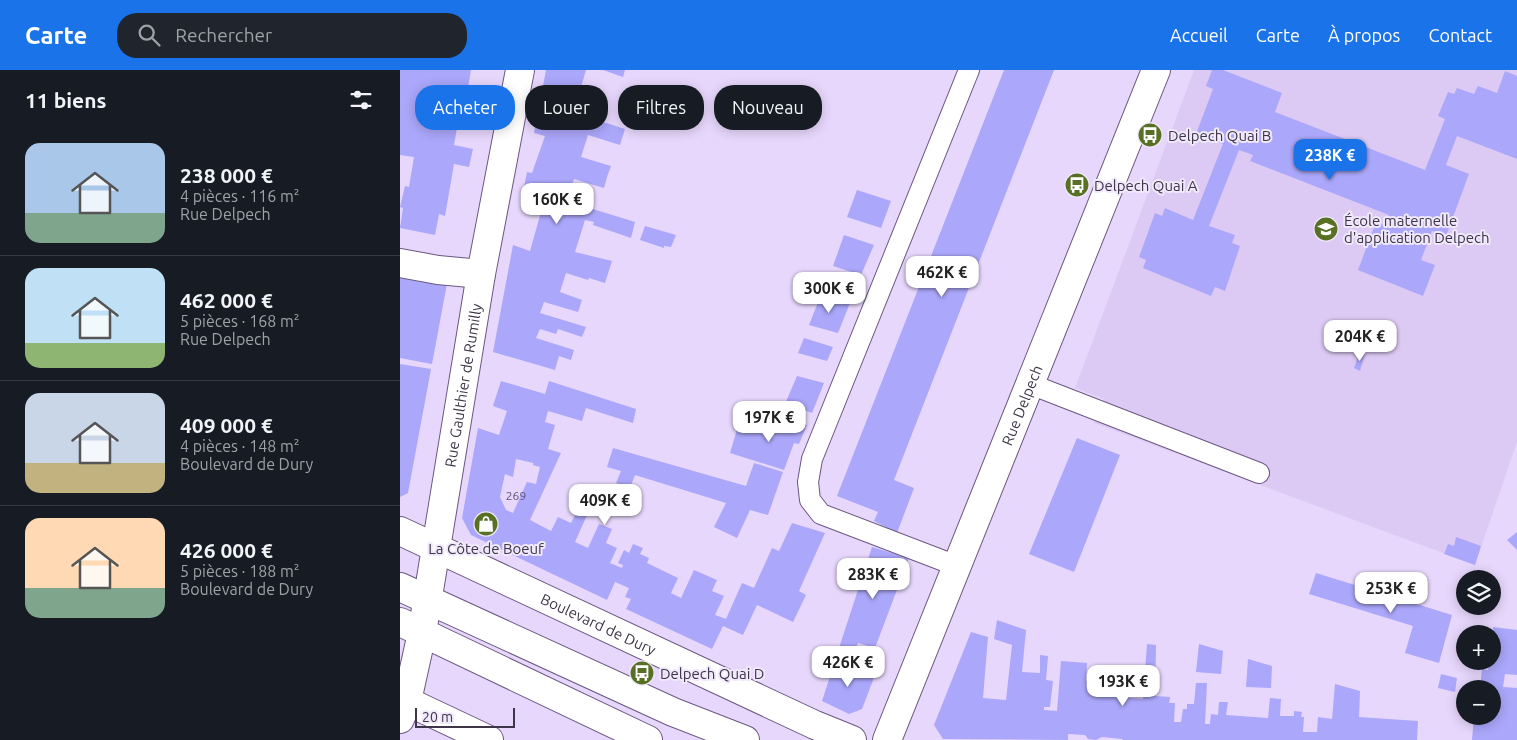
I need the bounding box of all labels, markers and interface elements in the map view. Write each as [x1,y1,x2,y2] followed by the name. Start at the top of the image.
[117,13,467,58] search box
[135,21,163,49] icon: search
[25,22,87,49] text: Carte
[175,24,272,46] text: Rechercher
[1170,25,1228,45] text: Accueil
[1256,25,1300,45] text: Carte
[1328,25,1400,45] text: À propos
[1428,25,1492,45] text: Contact
[415,85,515,130] chip: Acheter
[525,85,608,130] chip: Louer
[618,85,704,130] chip: Filtres
[714,85,822,130] chip: Nouveau
[347,86,375,114] icon: filters
[25,88,106,112] text: 11 biens
[1137,122,1163,148] bus stop icon: Delpech Quai B
[1168,127,1271,144] place label: Delpech Quai B
[1289,138,1371,181] pin: 238K €
[1305,146,1355,164] text: 238K €
[65,163,125,223] icon: home
[180,163,273,187] text: 238 000 €
[1064,172,1090,198] bus stop icon: Delpech Quai A
[1094,177,1198,194] place label: Delpech Quai A
[516,182,598,225] pin: 160K €
[180,187,300,205] text: 4 pièces · 116 m²
[532,190,582,208] text: 160K €
[180,205,271,223] text: Rue Delpech
[1344,212,1490,246] place label: École maternelle d'application Delpech
[1313,216,1339,242] school or university icon: École maternelle d'application Delpech
[901,256,983,298] pin: 462K €
[917,263,967,281] text: 462K €
[788,272,870,314] pin: 300K €
[804,279,854,297] text: 300K €
[65,288,125,348] icon: home
[180,288,273,312] text: 462 000 €
[441,302,485,468] street label: Rue Gaulthier de Rumilly
[180,312,300,330] text: 5 pièces · 168 m²
[1319,320,1401,362] pin: 204K €
[1335,327,1385,345] text: 204K €
[180,330,271,348] text: Rue Delpech
[998,362,1045,448] street label: Rue Delpech
[728,400,810,443] pin: 197K €
[744,408,794,426] text: 197K €
[65,413,125,473] icon: home
[180,413,273,437] text: 409 000 €
[180,437,300,455] text: 4 pièces · 148 m²
[180,455,313,473] text: Boulevard de Dury
[564,484,646,526] pin: 409K €
[506,489,526,502] house number: 269
[580,491,630,509] text: 409K €
[473,511,499,537] shop icon: La Côte de Boeuf
[65,538,125,598] icon: home
[180,538,273,562] text: 426 000 €
[428,540,544,557] place label: La Côte de Boeuf
[832,558,914,600] pin: 283K €
[180,562,300,580] text: 5 pièces · 188 m²
[848,565,898,583] text: 283K €
[1456,570,1501,725] map controls
[1456,570,1501,615] button: layers
[1350,572,1432,614] pin: 253K €
[1366,579,1416,597] text: 253K €
[180,580,313,598] text: Boulevard de Dury
[538,590,659,658] street label: Boulevard de Dury
[1456,625,1501,670] button: +
[807,646,889,688] pin: 426K €
[823,653,873,671] text: 426K €
[629,660,655,686] bus stop icon: Delpech Quai D
[1082,664,1164,707] pin: 193K €
[660,665,764,682] place label: Delpech Quai D
[1098,672,1148,690] text: 193K €
[1456,680,1501,725] button: −
[415,705,515,728] scale bar
[422,709,453,725] text: 20 m

